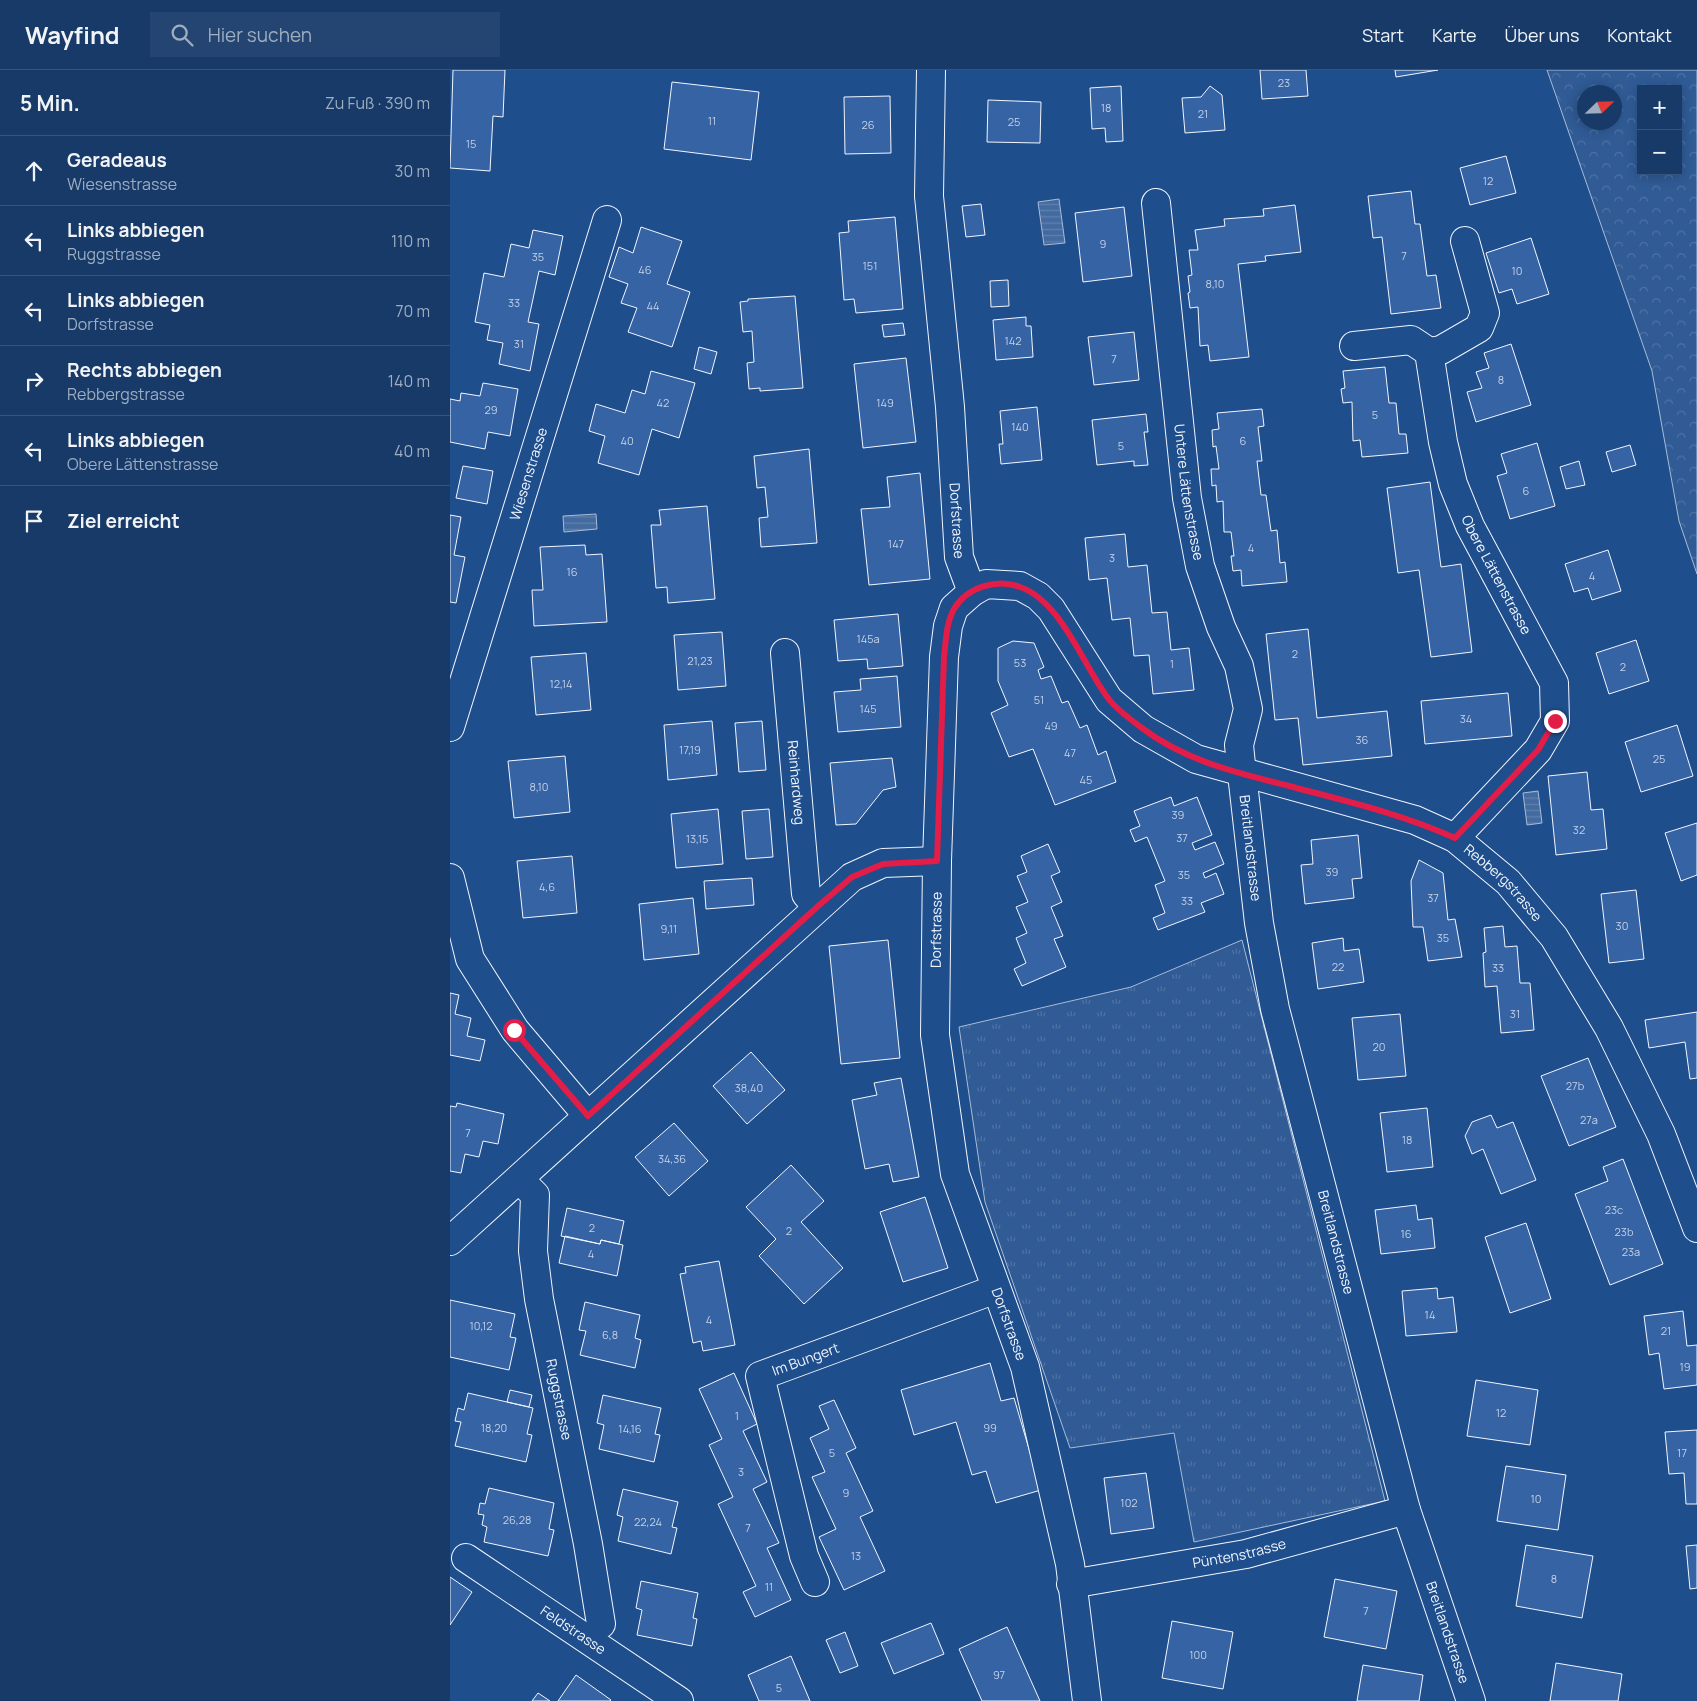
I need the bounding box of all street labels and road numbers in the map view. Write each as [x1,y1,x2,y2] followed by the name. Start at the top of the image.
[1170,423,1209,562] street label: Untere Lättenstrasse
[505,425,551,523] street label: Wiesenstrasse
[946,482,969,559] street label: Dorfstrasse
[1458,512,1536,638] street label: Obere Lättenstrasse
[784,739,810,826] street label: Reinhardweg
[1235,794,1266,902] street label: Breitlandstrasse
[1460,839,1547,925] street label: Rebbergstrasse
[926,892,946,968] street label: Dorfstrasse
[1314,1188,1359,1296] street label: Breitlandstrasse
[988,1285,1031,1363] street label: Dorfstrasse
[769,1338,842,1380] street label: Im Bungert
[542,1357,577,1441] street label: Ruggstrasse
[1191,1533,1288,1572] street label: Püntenstrasse
[1422,1579,1474,1686] street label: Breitlandstrasse
[537,1601,610,1658] street label: Feldstrasse

